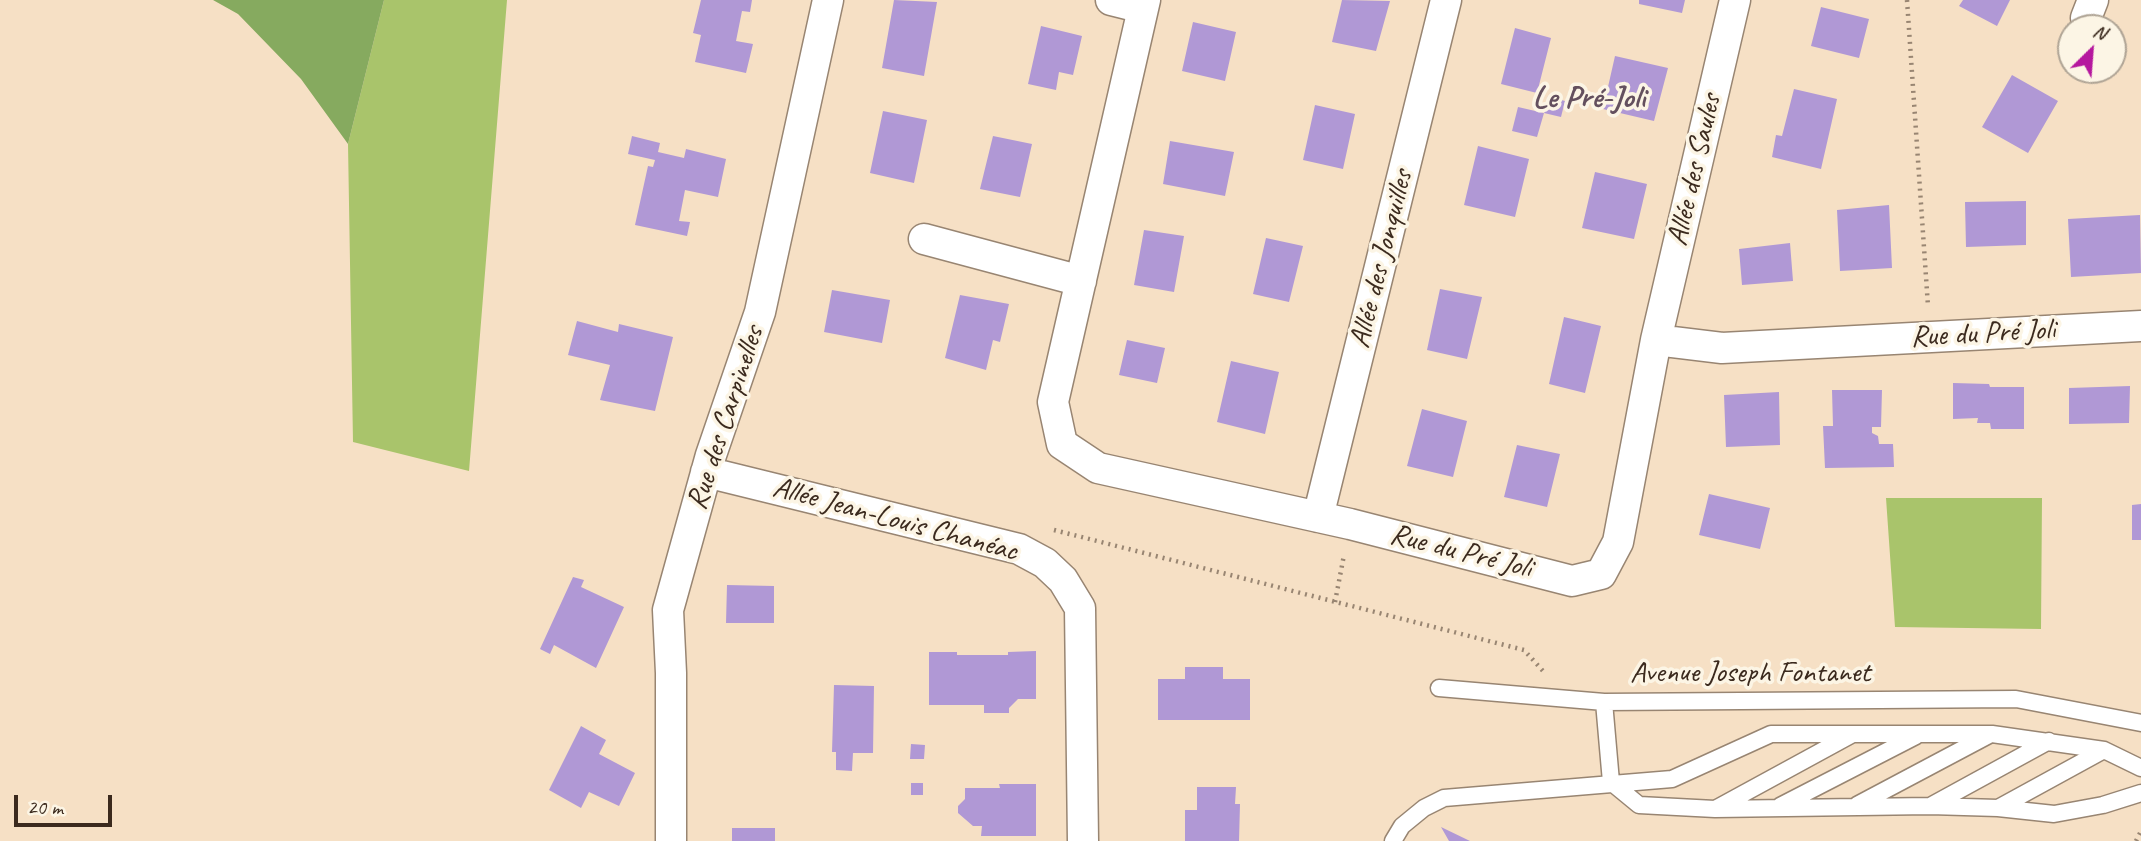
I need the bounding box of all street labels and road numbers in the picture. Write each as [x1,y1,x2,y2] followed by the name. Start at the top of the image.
[1660,91,1730,249] street label: Allée des Saules
[1343,166,1421,352] street label: Allée des Jonquilles
[1910,312,2056,356] street label: Rue du Pré Joli
[679,322,773,514] street label: Rue des Carpinelles
[769,470,1021,570] street label: Allée Jean-Louis Chanéac
[1386,517,1536,587] street label: Rue du Pré Joli
[1630,655,1870,691] street label: Avenue Joseph Fontanet

